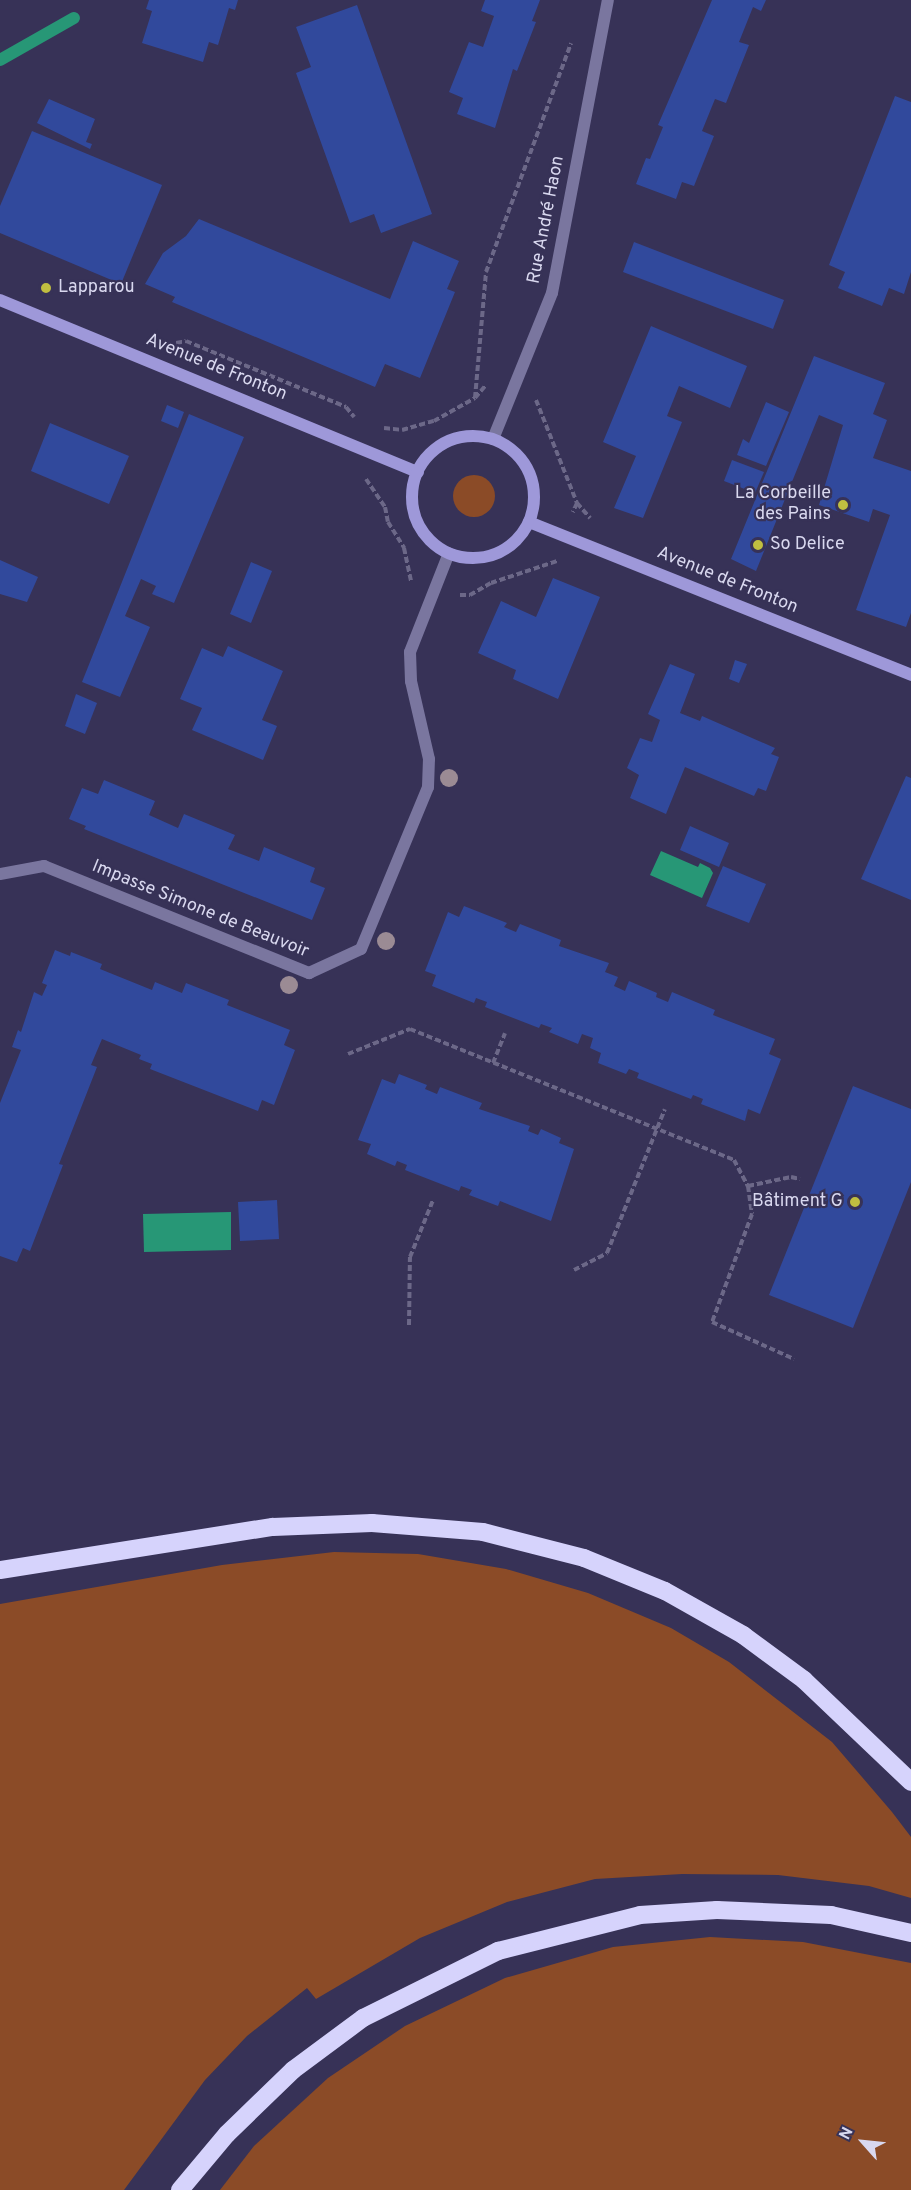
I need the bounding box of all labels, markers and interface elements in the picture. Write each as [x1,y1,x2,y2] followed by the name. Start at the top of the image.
[524,154,570,286] street label: Rue André Haon
[58,277,135,299] place label: Lapparou
[39,281,53,295] marker: Lapparou
[142,330,290,406] street label: Avenue de Fronton
[735,484,831,526] place label: La Corbeille des Pains
[836,498,850,512] marker: La Corbeille des Pains
[770,534,845,556] place label: So Delice
[751,538,765,552] marker: So Delice
[653,543,801,619] street label: Avenue de Fronton
[88,856,312,964] street label: Impasse Simone de Beauvoir
[752,1191,843,1213] place label: Bâtiment G
[848,1195,862,1209] marker: Bâtiment G
[833,2112,893,2172] north arrow
[835,2124,858,2143] text: N

